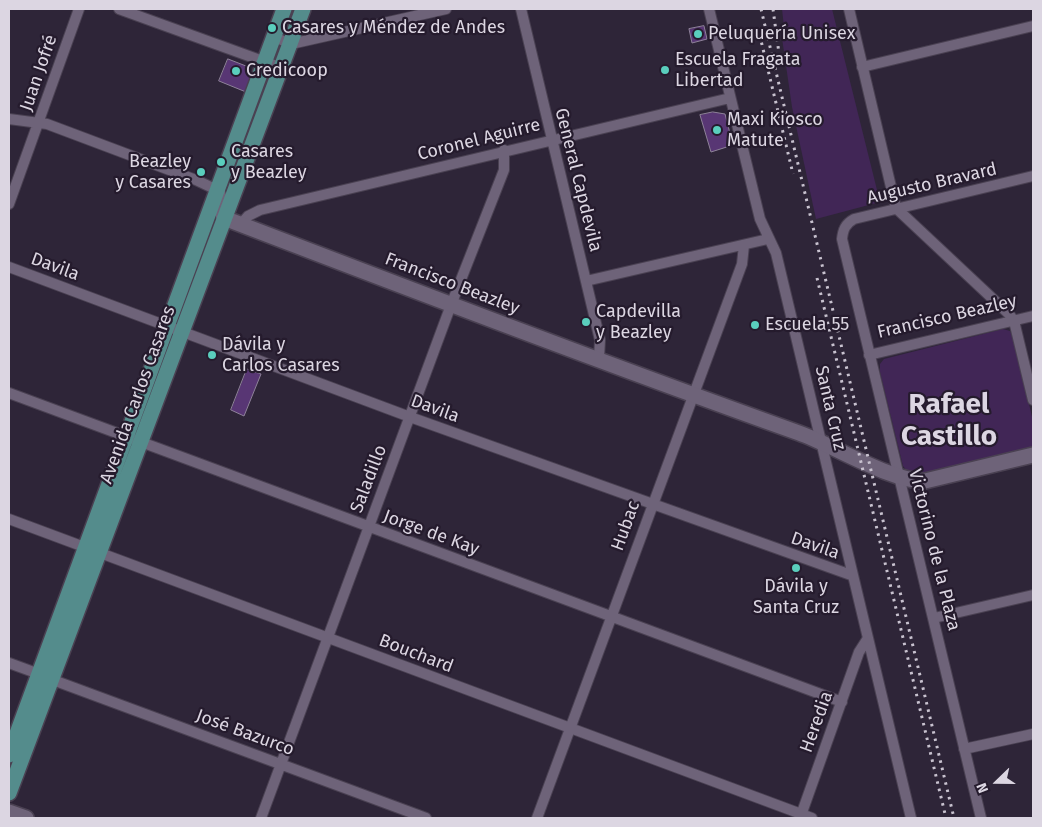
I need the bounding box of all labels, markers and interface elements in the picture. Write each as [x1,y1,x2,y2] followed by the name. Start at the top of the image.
[282,17,505,39] place label: Casares y Méndez de Andes
[266,22,278,34] marker: Casares y Méndez de Andes
[708,23,855,45] place label: Peluquería Unisex
[692,28,704,40] marker: Peluquería Unisex
[16,32,62,114] street label: Juan Jofré
[675,49,801,92] place label: Escuela Fragata Libertad
[246,60,328,82] place label: Credicoop
[659,64,671,76] marker: Escuela Fragata Libertad
[230,65,242,77] marker: Credicoop
[550,106,606,254] street label: General Capdevila
[727,109,823,152] place label: Maxi Kiosco Matute
[415,114,543,166] street label: Coronel Aguirre
[711,124,723,136] marker: Maxi Kiosco Matute
[231,141,307,183] place label: Casares y Beazley
[115,151,191,193] place label: Beazley y Casares
[215,156,227,168] marker: Casares y Beazley
[865,159,999,209] street label: Augusto Bravard
[195,166,207,178] marker: Beazley y Casares
[28,248,82,286] street label: Davila
[382,248,522,320] street label: Francisco Beazley
[875,290,1019,344] street label: Francisco Beazley
[596,301,681,344] place label: Capdevilla y Beazley
[96,303,180,487] street label: Avenida Carlos Casares
[765,314,849,336] place label: Escuela 55
[580,316,592,328] marker: Capdevilla y Beazley
[749,319,761,331] marker: Escuela 55
[222,334,340,376] place label: Dávila y Carlos Casares
[206,349,218,361] marker: Dávila y Carlos Casares
[810,364,850,452] street label: Santa Cruz
[901,388,997,454] district label: Rafael Castillo
[408,390,462,428] street label: Davila
[346,442,392,516] street label: Saladillo
[903,467,965,633] street label: Victorino de la Plaza
[607,498,645,554] street label: Hubac
[380,506,482,560] street label: Jorge de Kay
[788,528,842,564] street label: Davila
[790,562,802,574] marker: Dávila y Santa Cruz
[753,576,839,618] place label: Dávila y Santa Cruz
[376,630,456,678] street label: Bouchard
[796,688,838,756] street label: Heredia
[193,705,297,761] street label: José Bazurco
[972,757,1022,807] north arrow
[973,780,992,795] text: N

